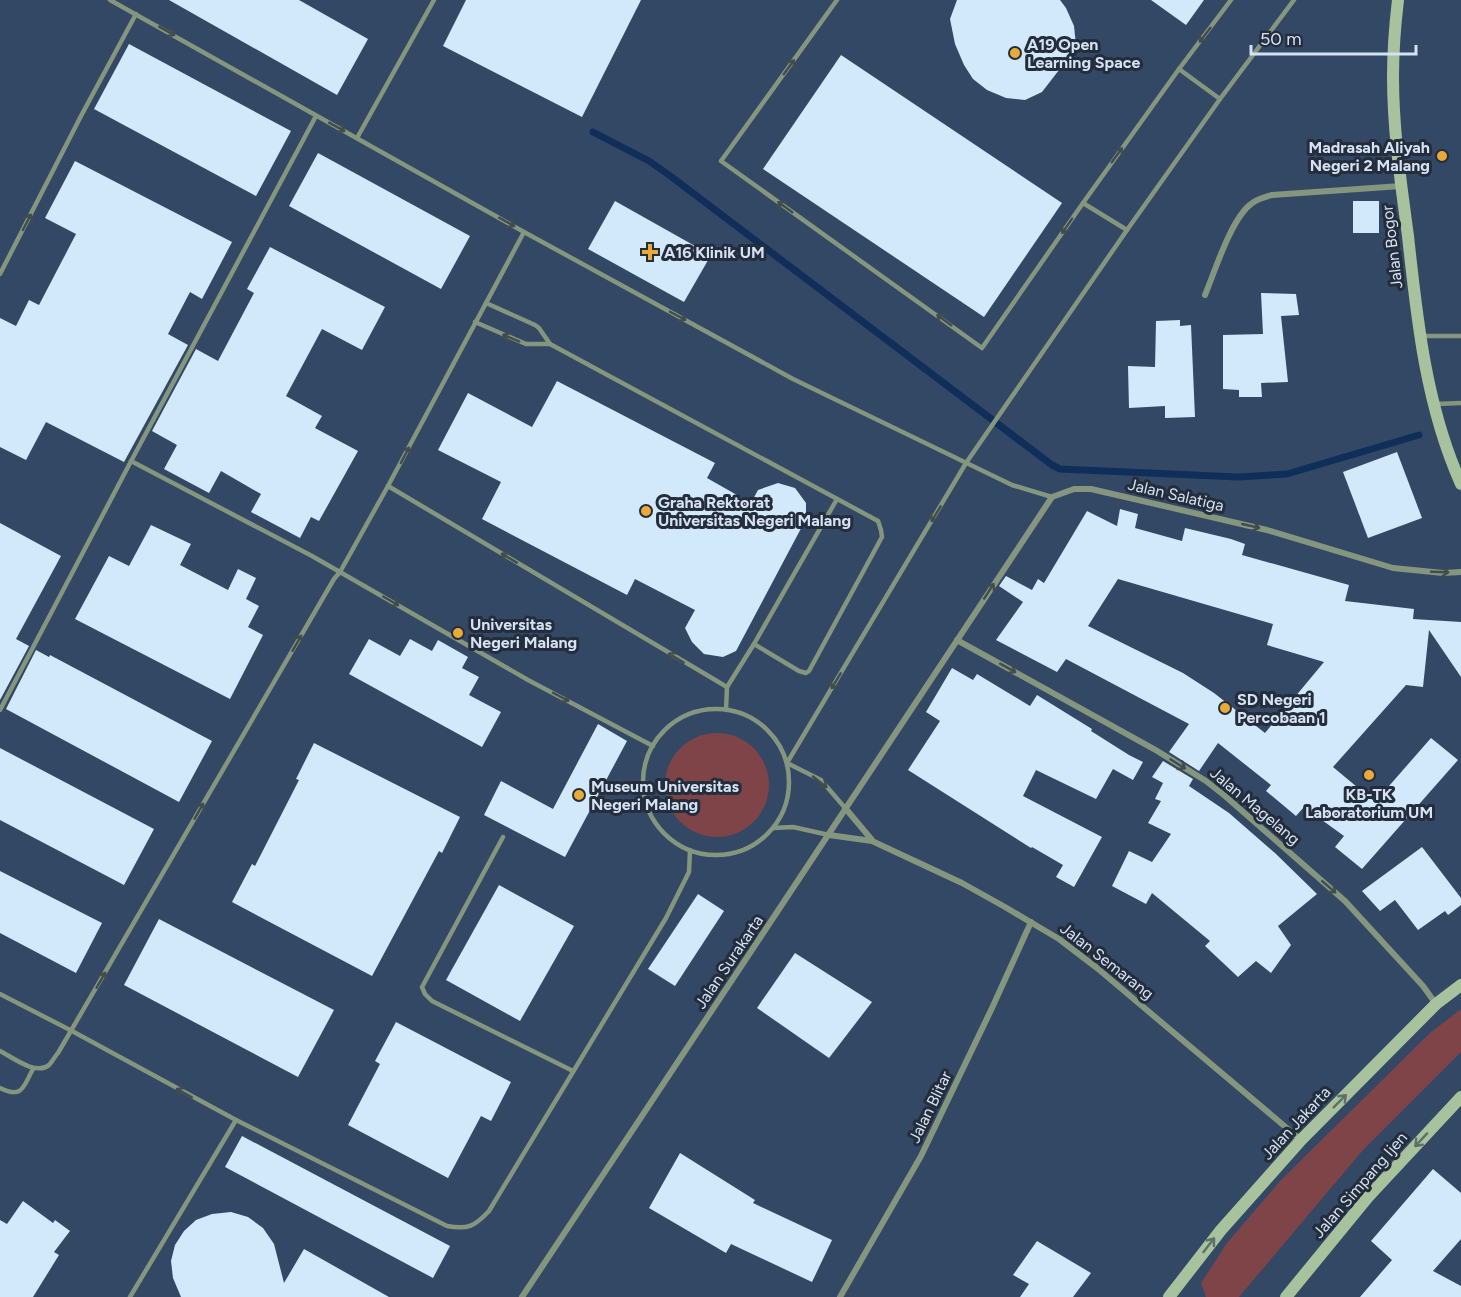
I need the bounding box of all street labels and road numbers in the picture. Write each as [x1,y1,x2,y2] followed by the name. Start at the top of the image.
[1377,204,1407,290] street label: Jalan Bogor
[1126,475,1226,515] street label: Jalan Salatiga
[1206,763,1304,849] street label: Jalan Magelang
[691,912,767,1012] street label: Jalan Surakarta
[1057,919,1157,1003] street label: Jalan Semarang
[904,1067,956,1146] street label: Jalan Blitar
[1257,1083,1335,1163] street label: Jalan Jakarta
[1309,1128,1411,1242] street label: Jalan Simpang Ijen

